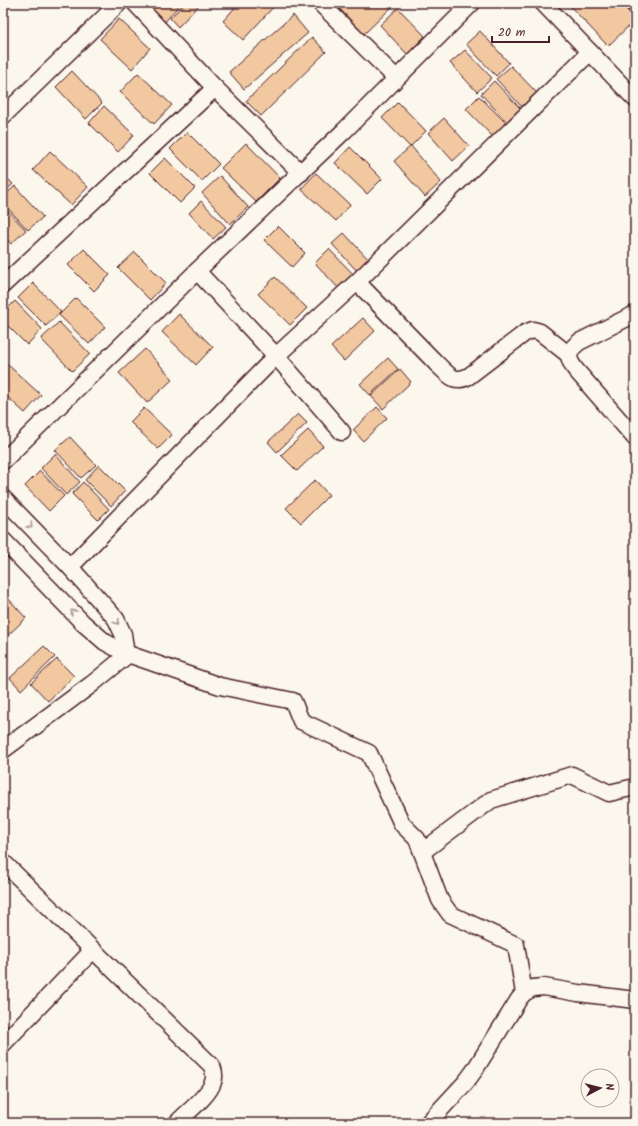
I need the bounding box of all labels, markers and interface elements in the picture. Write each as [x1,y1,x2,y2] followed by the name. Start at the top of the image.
[492,18,549,44] scale bar
[498,23,526,42] text: 20 m
[25,521,33,529] one-way arrow
[70,609,78,617] one-way arrow
[112,618,120,625] one-way arrow
[580,1068,620,1108] north arrow
[600,1082,618,1091] text: N

